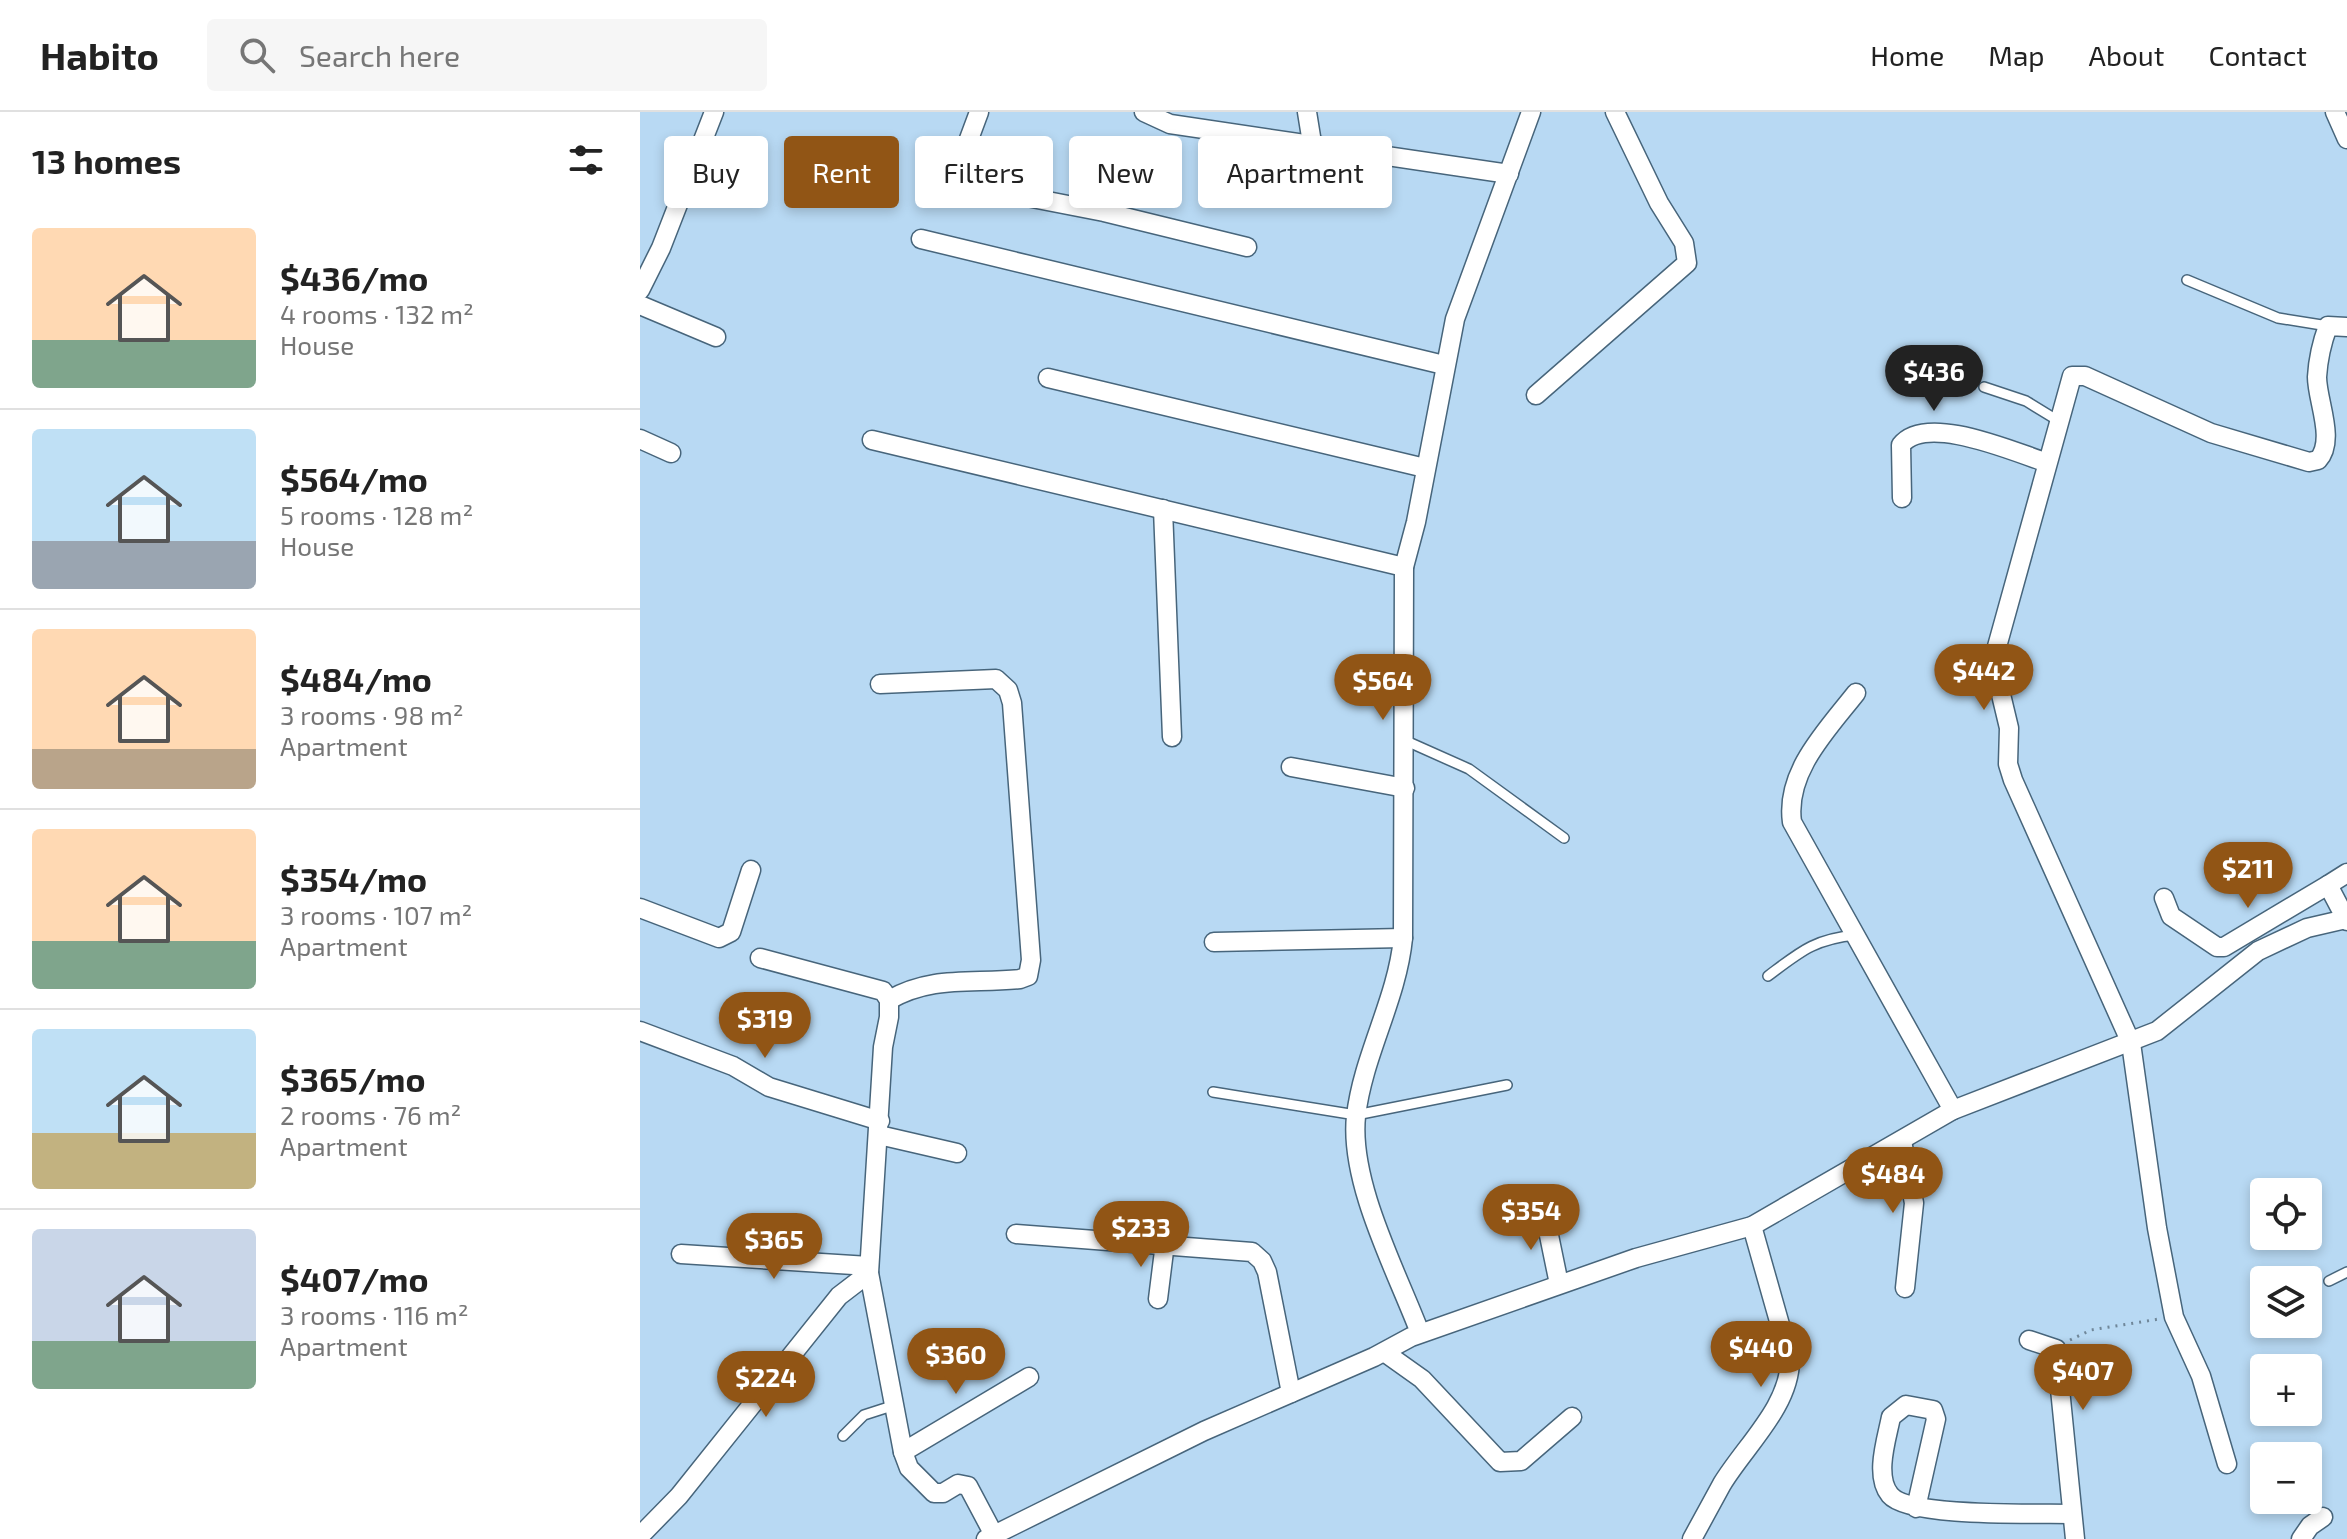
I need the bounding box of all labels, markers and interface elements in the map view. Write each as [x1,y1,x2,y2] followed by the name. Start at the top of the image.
[207,19,767,91] search box
[40,32,159,78] text: Habito
[235,33,279,77] icon: search
[299,37,460,73] text: Search here
[1870,38,1944,72] text: Home
[1988,38,2045,72] text: Map
[2089,38,2164,72] text: About
[2208,38,2307,72] text: Contact
[664,136,768,208] chip: Buy
[784,136,899,208] chip: Rent
[915,136,1053,208] chip: Filters
[1069,136,1182,208] chip: New
[1198,136,1392,208] chip: Apartment
[564,138,608,182] icon: filters
[32,140,181,181] text: 13 homes
[280,257,428,298] text: $436/mo
[96,260,192,356] icon: home
[280,298,474,329] text: 4 rooms · 132 m²
[280,329,354,360] text: House
[1887,345,1981,413] pin: $436
[1903,355,1965,386] text: $436
[280,458,428,499] text: $564/mo
[96,461,192,557] icon: home
[280,499,473,530] text: 5 rooms · 128 m²
[280,530,354,561] text: House
[1937,644,2031,712] pin: $442
[1336,654,1430,722] pin: $564
[1952,654,2016,685] text: $442
[280,658,432,699] text: $484/mo
[96,661,192,757] icon: home
[1352,664,1414,695] text: $564
[280,699,464,730] text: 3 rooms · 98 m²
[280,730,408,761] text: Apartment
[2201,842,2295,910] pin: $211
[2222,852,2274,883] text: $211
[280,858,427,899] text: $354/mo
[96,861,192,957] icon: home
[280,899,472,930] text: 3 rooms · 107 m²
[280,930,408,961] text: Apartment
[718,992,812,1060] pin: $319
[737,1002,793,1033] text: $319
[280,1058,426,1099] text: $365/mo
[96,1061,192,1157] icon: home
[280,1099,461,1130] text: 2 rooms · 76 m²
[280,1130,408,1161] text: Apartment
[1846,1147,1940,1215] pin: $484
[1861,1157,1925,1188] text: $484
[2250,1178,2322,1514] map controls
[2250,1178,2322,1250] button: locate
[1484,1184,1578,1252] pin: $354
[1501,1194,1561,1225] text: $354
[1094,1201,1188,1269] pin: $233
[1111,1211,1171,1242] text: $233
[727,1213,821,1281] pin: $365
[744,1223,804,1254] text: $365
[280,1258,429,1299] text: $407/mo
[96,1261,192,1357] icon: home
[2250,1266,2322,1338] button: layers
[280,1299,469,1330] text: 3 rooms · 116 m²
[1714,1321,1808,1389] pin: $440
[909,1328,1003,1396] pin: $360
[280,1330,408,1361] text: Apartment
[1729,1331,1793,1362] text: $440
[925,1338,987,1369] text: $360
[2036,1344,2130,1412] pin: $407
[719,1351,813,1419] pin: $224
[2052,1354,2114,1385] text: $407
[2250,1354,2322,1426] button: +
[735,1361,797,1392] text: $224
[2250,1442,2322,1514] button: −

